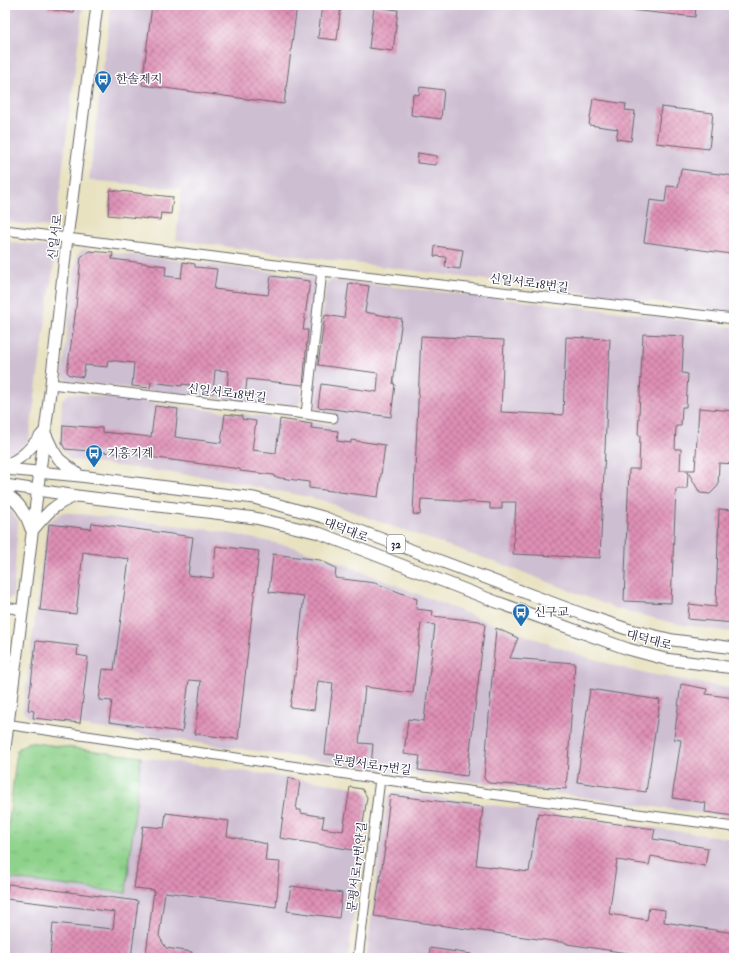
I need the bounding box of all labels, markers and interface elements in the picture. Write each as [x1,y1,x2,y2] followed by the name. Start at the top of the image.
[93,69,113,94] bus stop icon: 한솔제지
[116,72,162,87] place label: 한솔제지
[45,213,66,261] street label: 신일서로
[489,271,569,296] street label: 신일서로18번길
[187,381,267,406] street label: 신일서로18번길
[84,443,104,468] bus stop icon: 기흥기계
[107,446,153,461] place label: 기흥기계
[321,515,371,546] street label: 대덕대로
[387,535,405,553] road number: 32
[511,602,531,627] bus stop icon: 신구교
[534,605,569,620] place label: 신구교
[625,627,674,654] street label: 대덕대로
[332,753,412,778] street label: 문평서로17번길
[345,821,370,913] street label: 문평서로17번안길

